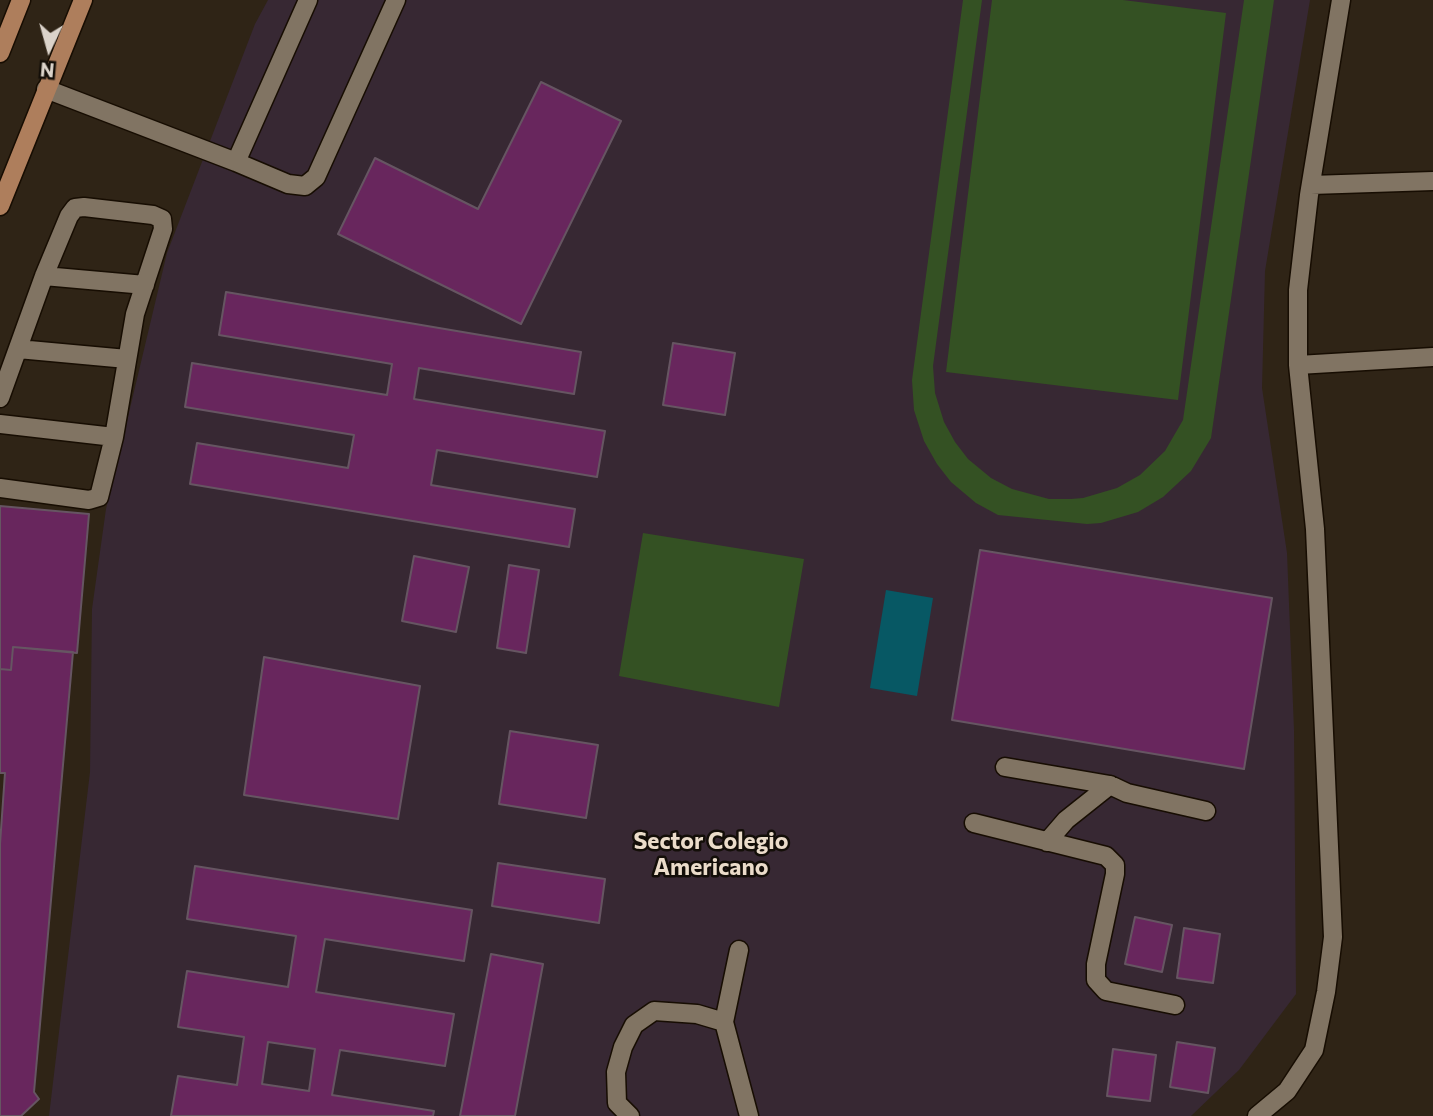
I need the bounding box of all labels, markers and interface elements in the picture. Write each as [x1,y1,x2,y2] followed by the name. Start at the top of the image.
[14,14,84,84] north arrow
[39,58,55,82] text: N
[634,827,788,881] district label: Sector Colegio Americano

